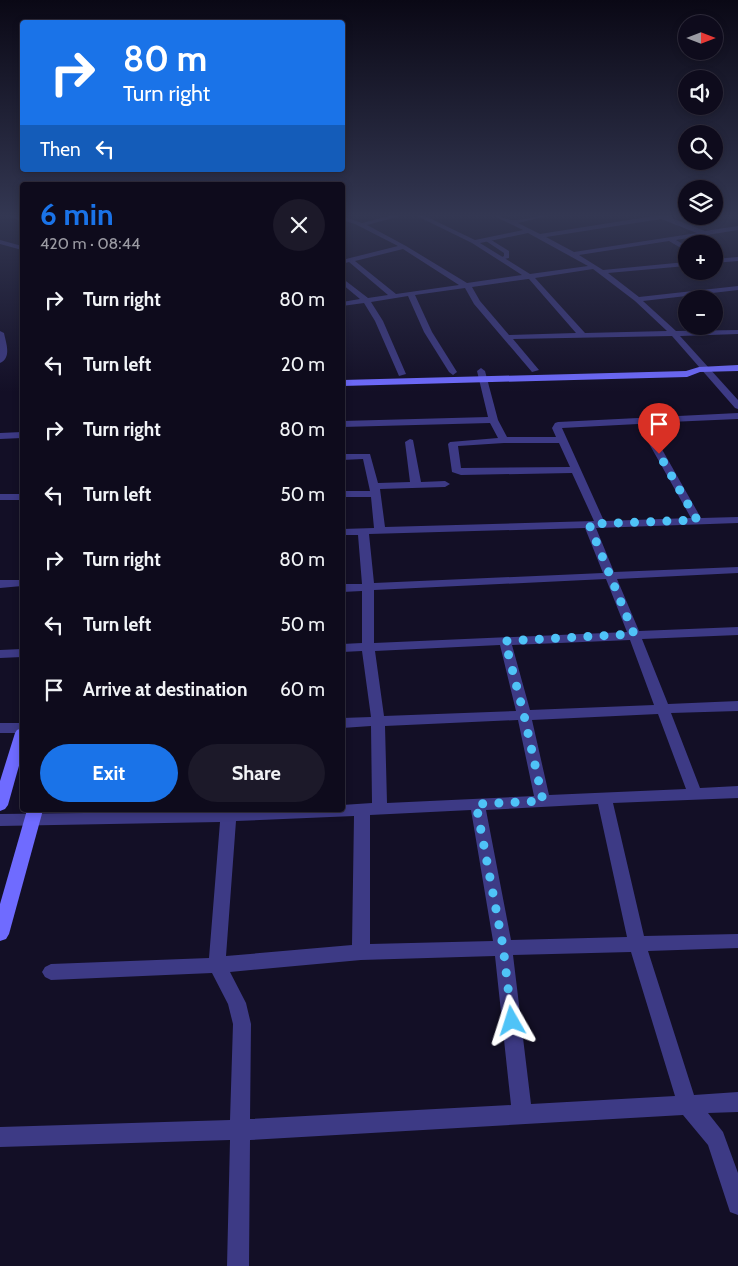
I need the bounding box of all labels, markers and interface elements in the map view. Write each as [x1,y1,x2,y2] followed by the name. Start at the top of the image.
[678,15,722,60] north arrow
[678,15,723,335] map controls
[123,37,207,80] text: 80 m
[40,40,105,105] icon: right
[678,70,723,115] button: sound
[123,80,210,107] text: Turn right
[678,125,723,170] button: search
[91,135,119,163] icon: left
[40,138,81,161] text: Then
[678,180,723,225] button: layers
[40,196,113,233] text: 6 min
[273,199,325,251] button: close
[40,234,140,253] text: 420 m · 08:44
[678,235,723,280] button: +
[40,286,68,314] icon: right
[83,288,161,311] text: Turn right
[279,288,325,311] text: 80 m
[678,290,723,335] button: −
[40,351,68,379] icon: left
[83,353,151,376] text: Turn left
[281,353,325,376] text: 20 m
[638,403,680,454] pin
[645,410,673,438] icon: arrive
[40,416,68,444] icon: right
[83,418,161,441] text: Turn right
[279,418,325,441] text: 80 m
[40,481,68,509] icon: left
[83,483,151,506] text: Turn left
[281,483,325,506] text: 50 m
[40,546,68,574] icon: right
[83,548,161,571] text: Turn right
[279,548,325,571] text: 80 m
[40,611,68,639] icon: left
[83,613,151,636] text: Turn left
[281,613,325,636] text: 50 m
[40,676,68,704] icon: arrive
[83,678,247,701] text: Arrive at destination
[280,678,325,701] text: 60 m
[40,744,178,802] button: Exit
[188,744,325,802] button: Share
[485,994,537,1046] position arrow

